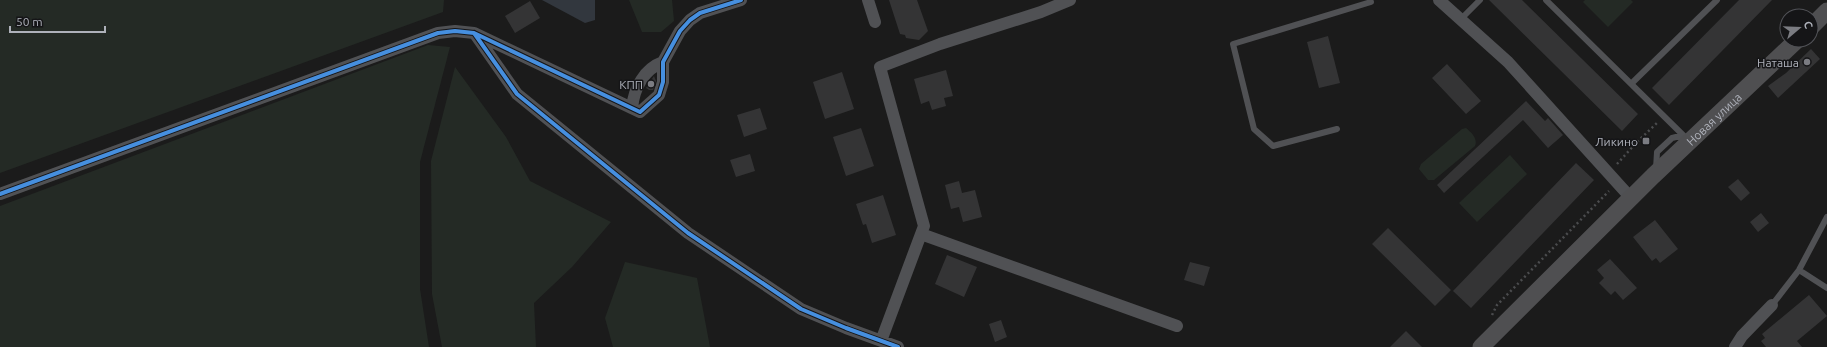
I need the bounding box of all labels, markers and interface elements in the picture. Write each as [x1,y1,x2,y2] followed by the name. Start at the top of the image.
[10,8,105,34] scale bar
[1779,8,1819,48] north arrow
[16,15,43,28] text: 50 m
[1802,19,1815,30] text: С
[1757,56,1799,69] place label: Наташа
[1802,57,1812,67] marker: Наташа
[619,78,643,91] place label: КПП
[646,79,656,89] marker: КПП
[1684,90,1744,148] street label: Новая улица
[1595,135,1638,148] place label: Ликино
[1641,136,1651,146] marker: Ликино

